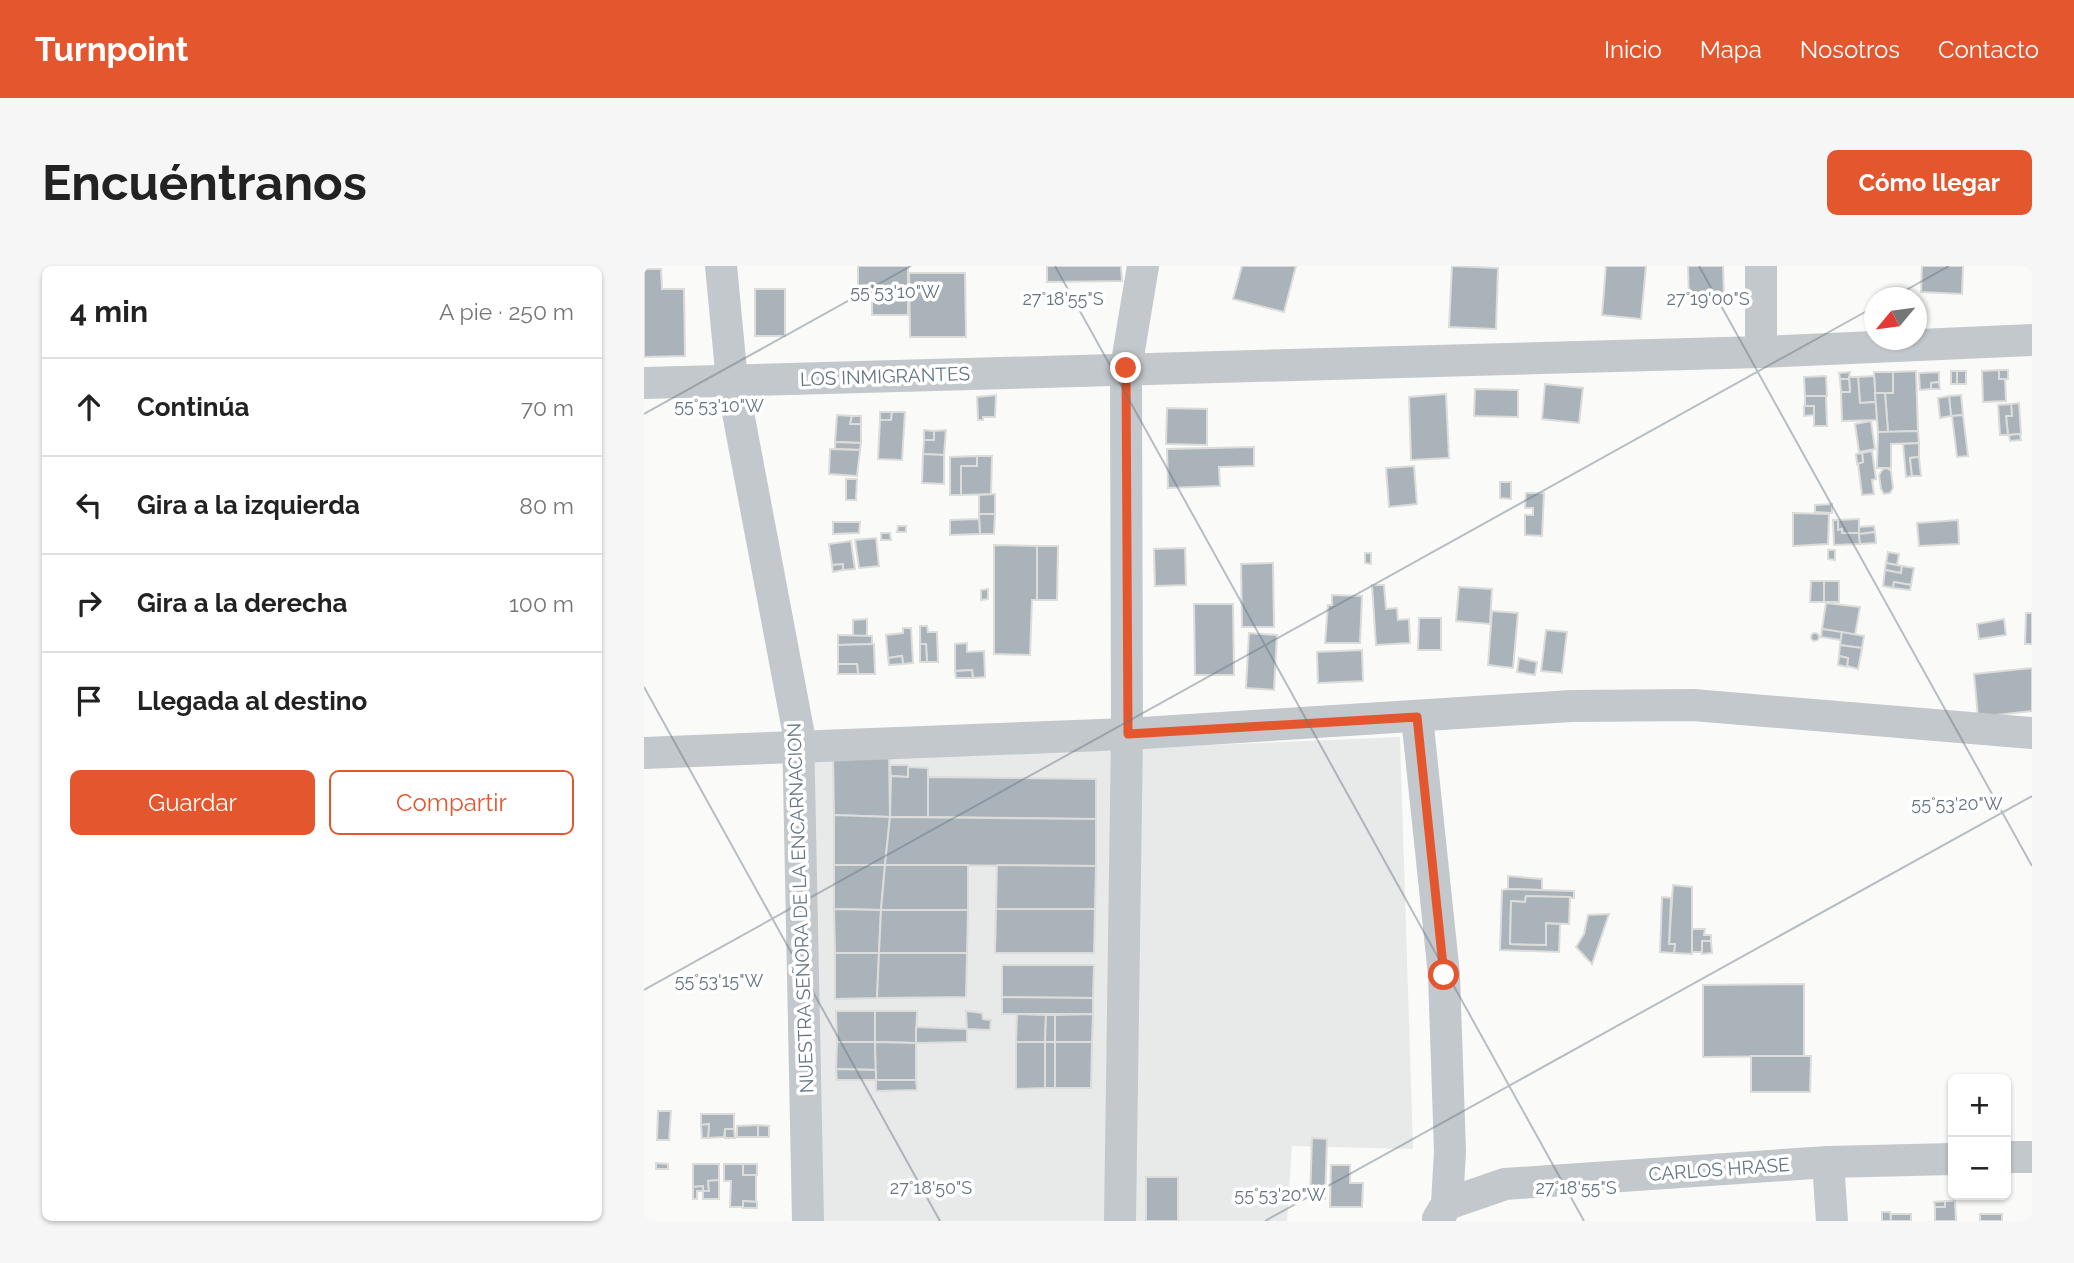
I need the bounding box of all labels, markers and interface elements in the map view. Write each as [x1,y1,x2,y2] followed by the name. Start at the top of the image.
[35,30,188,69] text: Turnpoint
[1604,35,1662,64] text: Inicio
[1700,35,1762,64] text: Mapa
[1800,35,1900,64] text: Nosotros
[1938,35,2039,64] text: Contacto
[1827,150,2032,215] button: Cómo llegar
[42,154,367,211] text: Encuéntranos
[850,281,940,302] text: 55°53'10"W
[1864,287,1927,350] north arrow
[1022,288,1104,309] text: 27°18'55"S
[1666,288,1750,309] text: 27°19'00"S
[70,294,148,329] text: 4 min
[439,298,574,325] text: A pie · 250 m
[1110,352,1141,383] route end
[800,362,970,390] street label: LOS INMIGRANTES
[70,388,108,426] icon: ahead
[137,392,249,422] text: Continúa
[521,394,574,421] text: 70 m
[674,395,764,416] text: 55°53'10"W
[70,486,108,524] icon: left
[137,490,360,520] text: Gira a la izquierda
[519,492,574,519] text: 80 m
[70,584,108,622] icon: right
[137,588,347,618] text: Gira a la derecha
[509,590,574,617] text: 100 m
[70,682,108,720] icon: arrive
[137,686,367,716] text: Llegada al destino
[783,722,817,1094] street label: NUESTRA SEÑORA DE LA ENCARNACION
[70,770,315,835] button: Guardar
[329,770,574,835] button: Compartir
[1911,793,2003,814] text: 55°53'20"W
[1428,959,1459,990] route start
[675,970,763,991] text: 55°53'15"W
[1948,1074,2011,1200] map controls
[1948,1074,2011,1137] button: +
[1948,1137,2011,1200] button: −
[1648,1153,1790,1185] street label: CARLOS HRASE
[890,1177,972,1198] text: 27°18'50"S
[1535,1177,1617,1198] text: 27°18'55"S
[1234,1184,1326,1205] text: 55°53'20"W

